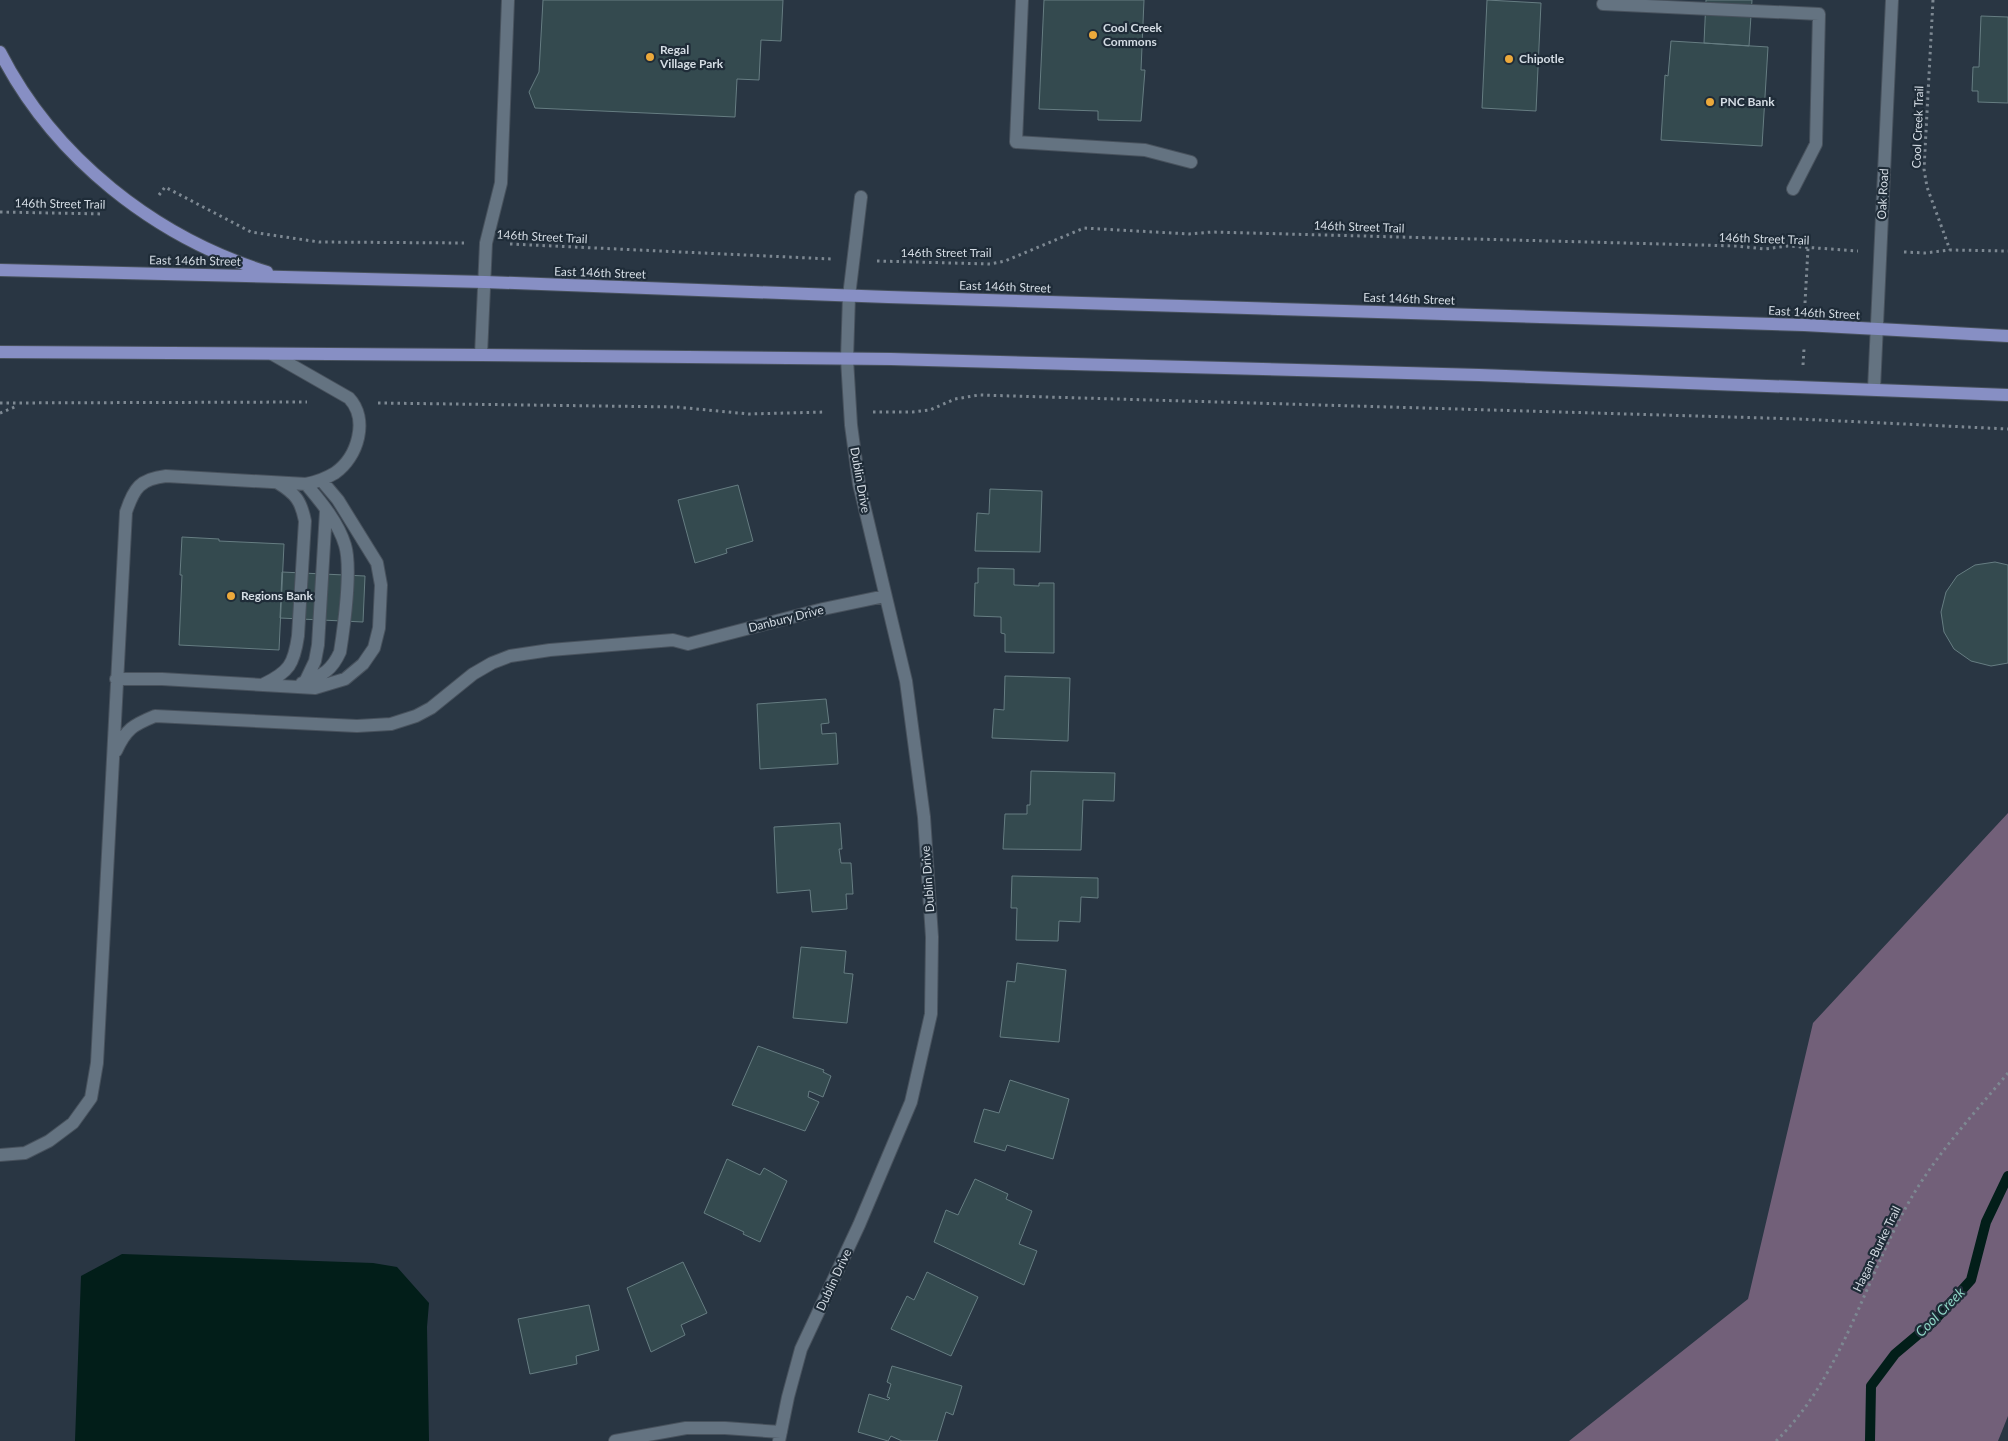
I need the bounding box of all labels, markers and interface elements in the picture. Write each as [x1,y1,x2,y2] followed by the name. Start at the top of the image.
[1103,20,1163,49] place label: Cool Creek Commons
[1087,29,1099,41] marker: Cool Creek Commons
[659,42,724,71] place label: Regal Village Park
[644,51,656,63] marker: Regal Village Park
[1519,51,1565,66] place label: Chipotle
[1503,53,1515,65] marker: Chipotle
[1909,85,1926,169] street label: Cool Creek Trail
[1720,94,1775,109] place label: PNC Bank
[1704,96,1716,108] marker: PNC Bank
[1874,168,1891,220] street label: Oak Road
[14,195,106,212] street label: 146th Street Trail
[1313,217,1405,236] street label: 146th Street Trail
[496,227,588,246] street label: 146th Street Trail
[1718,229,1810,248] street label: 146th Street Trail
[901,245,991,260] street label: 146th Street Trail
[149,252,242,269] street label: East 146th Street
[554,263,647,282] street label: East 146th Street
[959,277,1052,296] street label: East 146th Street
[1363,289,1456,308] street label: East 146th Street
[1768,303,1861,322] street label: East 146th Street
[847,446,874,514] street label: Dublin Drive
[241,588,314,603] place label: Regions Bank
[225,590,237,602] marker: Regions Bank
[747,602,825,635] street label: Danbury Drive
[918,845,937,913] street label: Dublin Drive
[1849,1203,1904,1294] street label: Hagan-Burke Trail
[813,1246,854,1313] street label: Dublin Drive
[1911,1283,1968,1340] water label: Cool Creek

